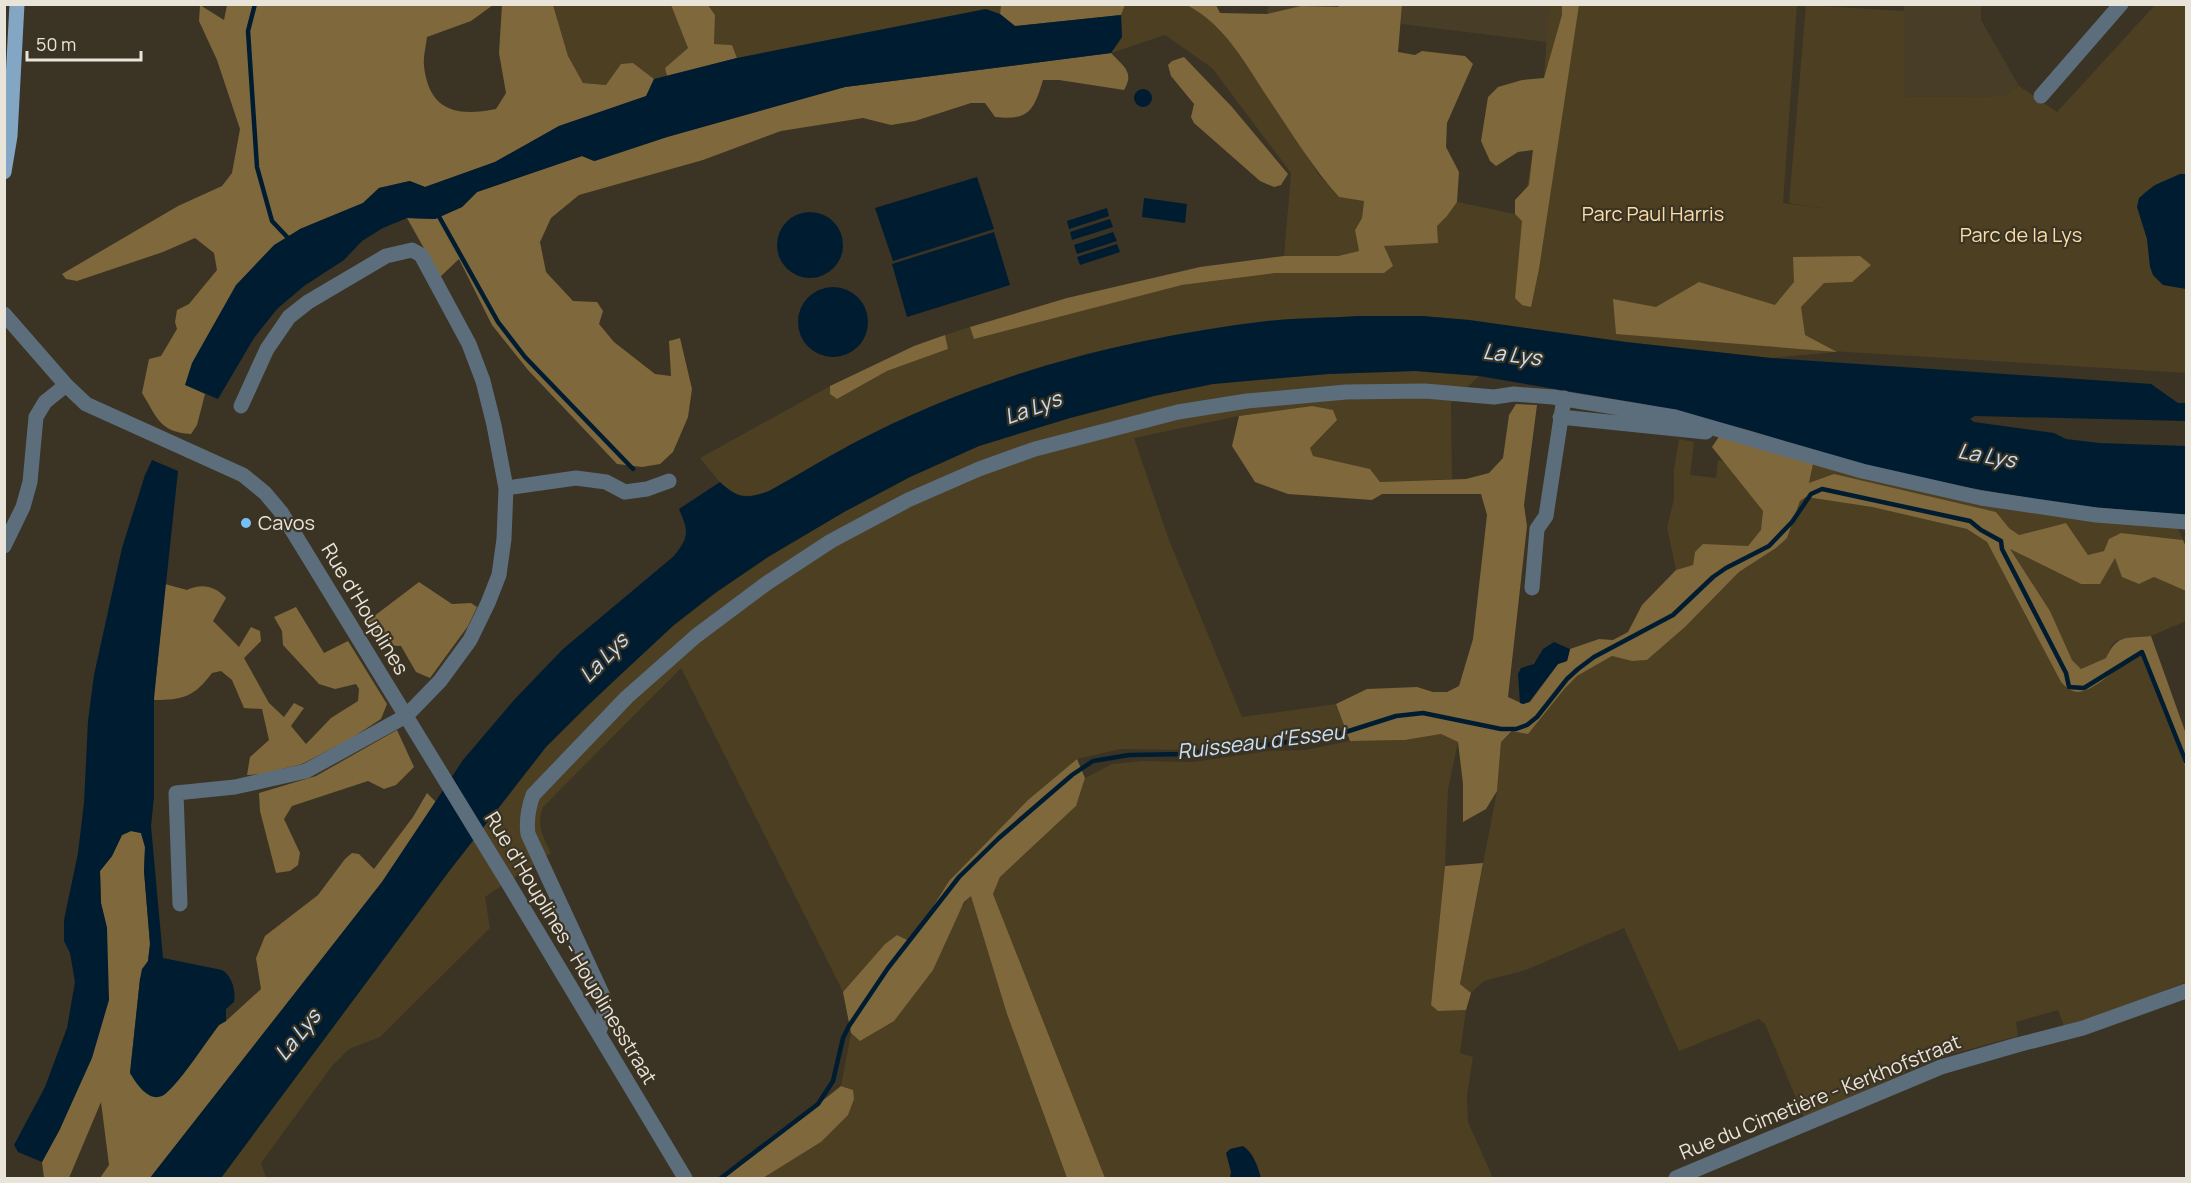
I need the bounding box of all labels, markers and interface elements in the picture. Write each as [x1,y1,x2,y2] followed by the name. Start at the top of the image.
[27,24,141,62] scale bar
[36,32,76,56] text: 50 m
[1582,200,1724,227] park label: Parc Paul Harris
[1960,221,2082,248] park label: Parc de la Lys
[1481,337,1545,372] water label: La Lys
[1000,383,1067,430] water label: La Lys
[1956,436,2020,474] water label: La Lys
[258,509,315,536] place label: Cavos
[239,516,253,530] marker: Cavos
[316,538,415,680] street label: Rue d'Houplines
[573,625,635,688] water label: La Lys
[1175,717,1348,765] water label: Ruisseau d'Esseu
[479,806,664,1089] street label: Rue d'Houplines - Houplinesstraat
[268,1001,328,1066] water label: La Lys
[1675,1028,1964,1165] street label: Rue du Cimetière - Kerkhofstraat

